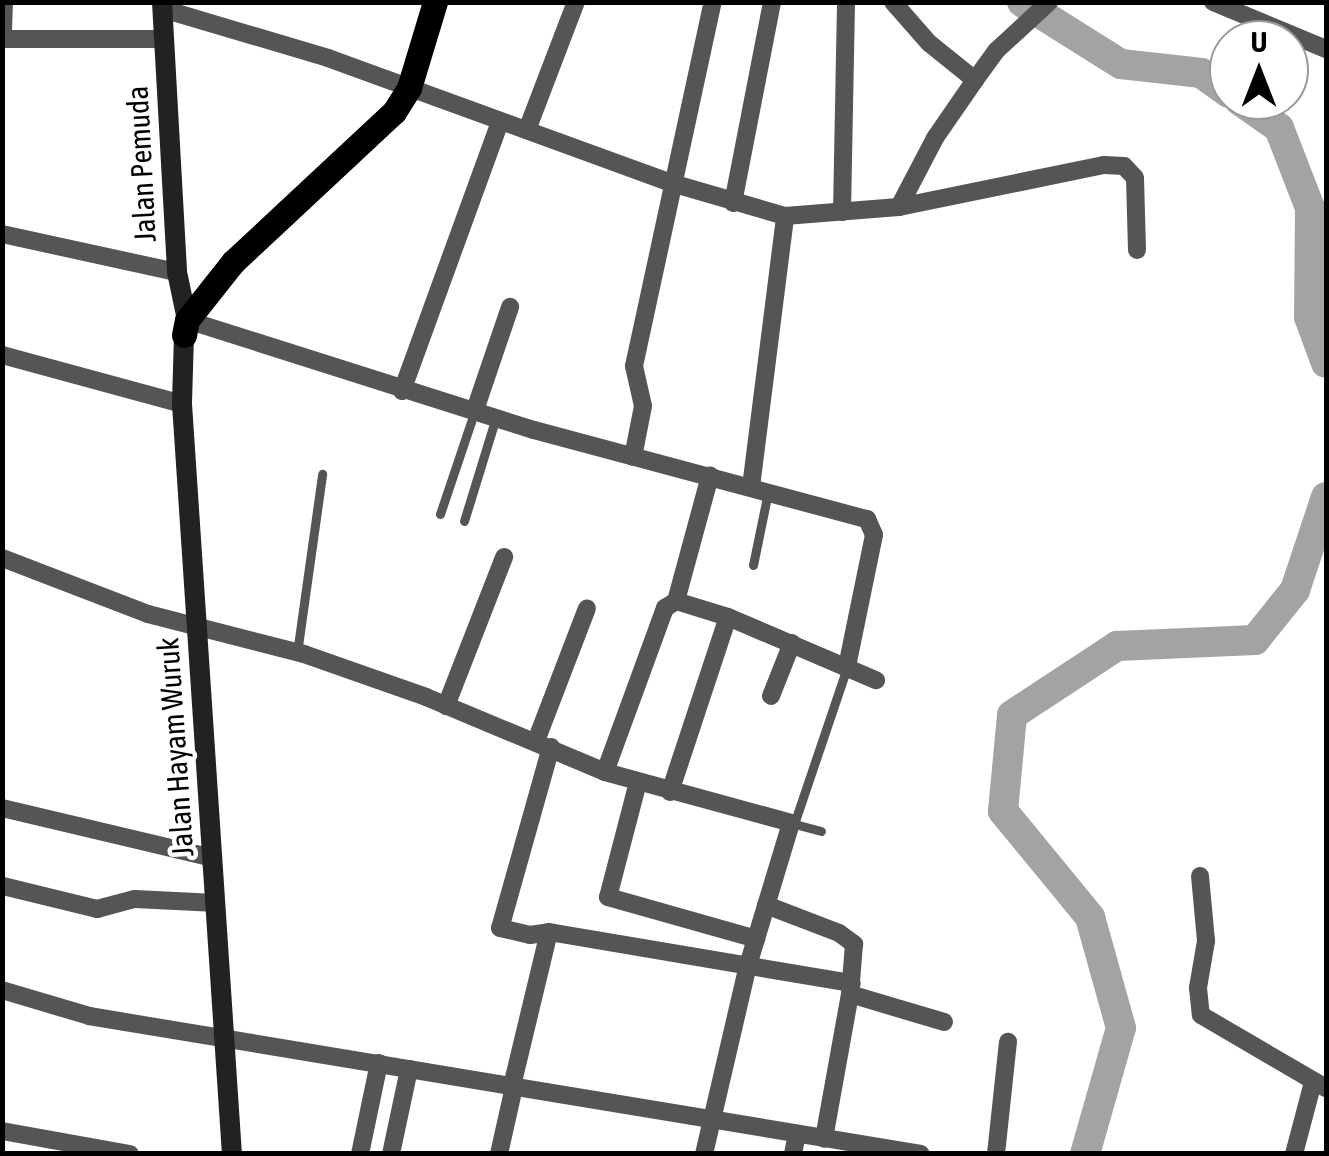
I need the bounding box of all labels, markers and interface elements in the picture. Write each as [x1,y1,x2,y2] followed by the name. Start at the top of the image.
[1209,20,1309,120] north arrow
[1251,26,1267,58] text: U
[119,85,163,243] street label: Jalan Pemuda
[149,636,201,858] street label: Jalan Hayam Wuruk

